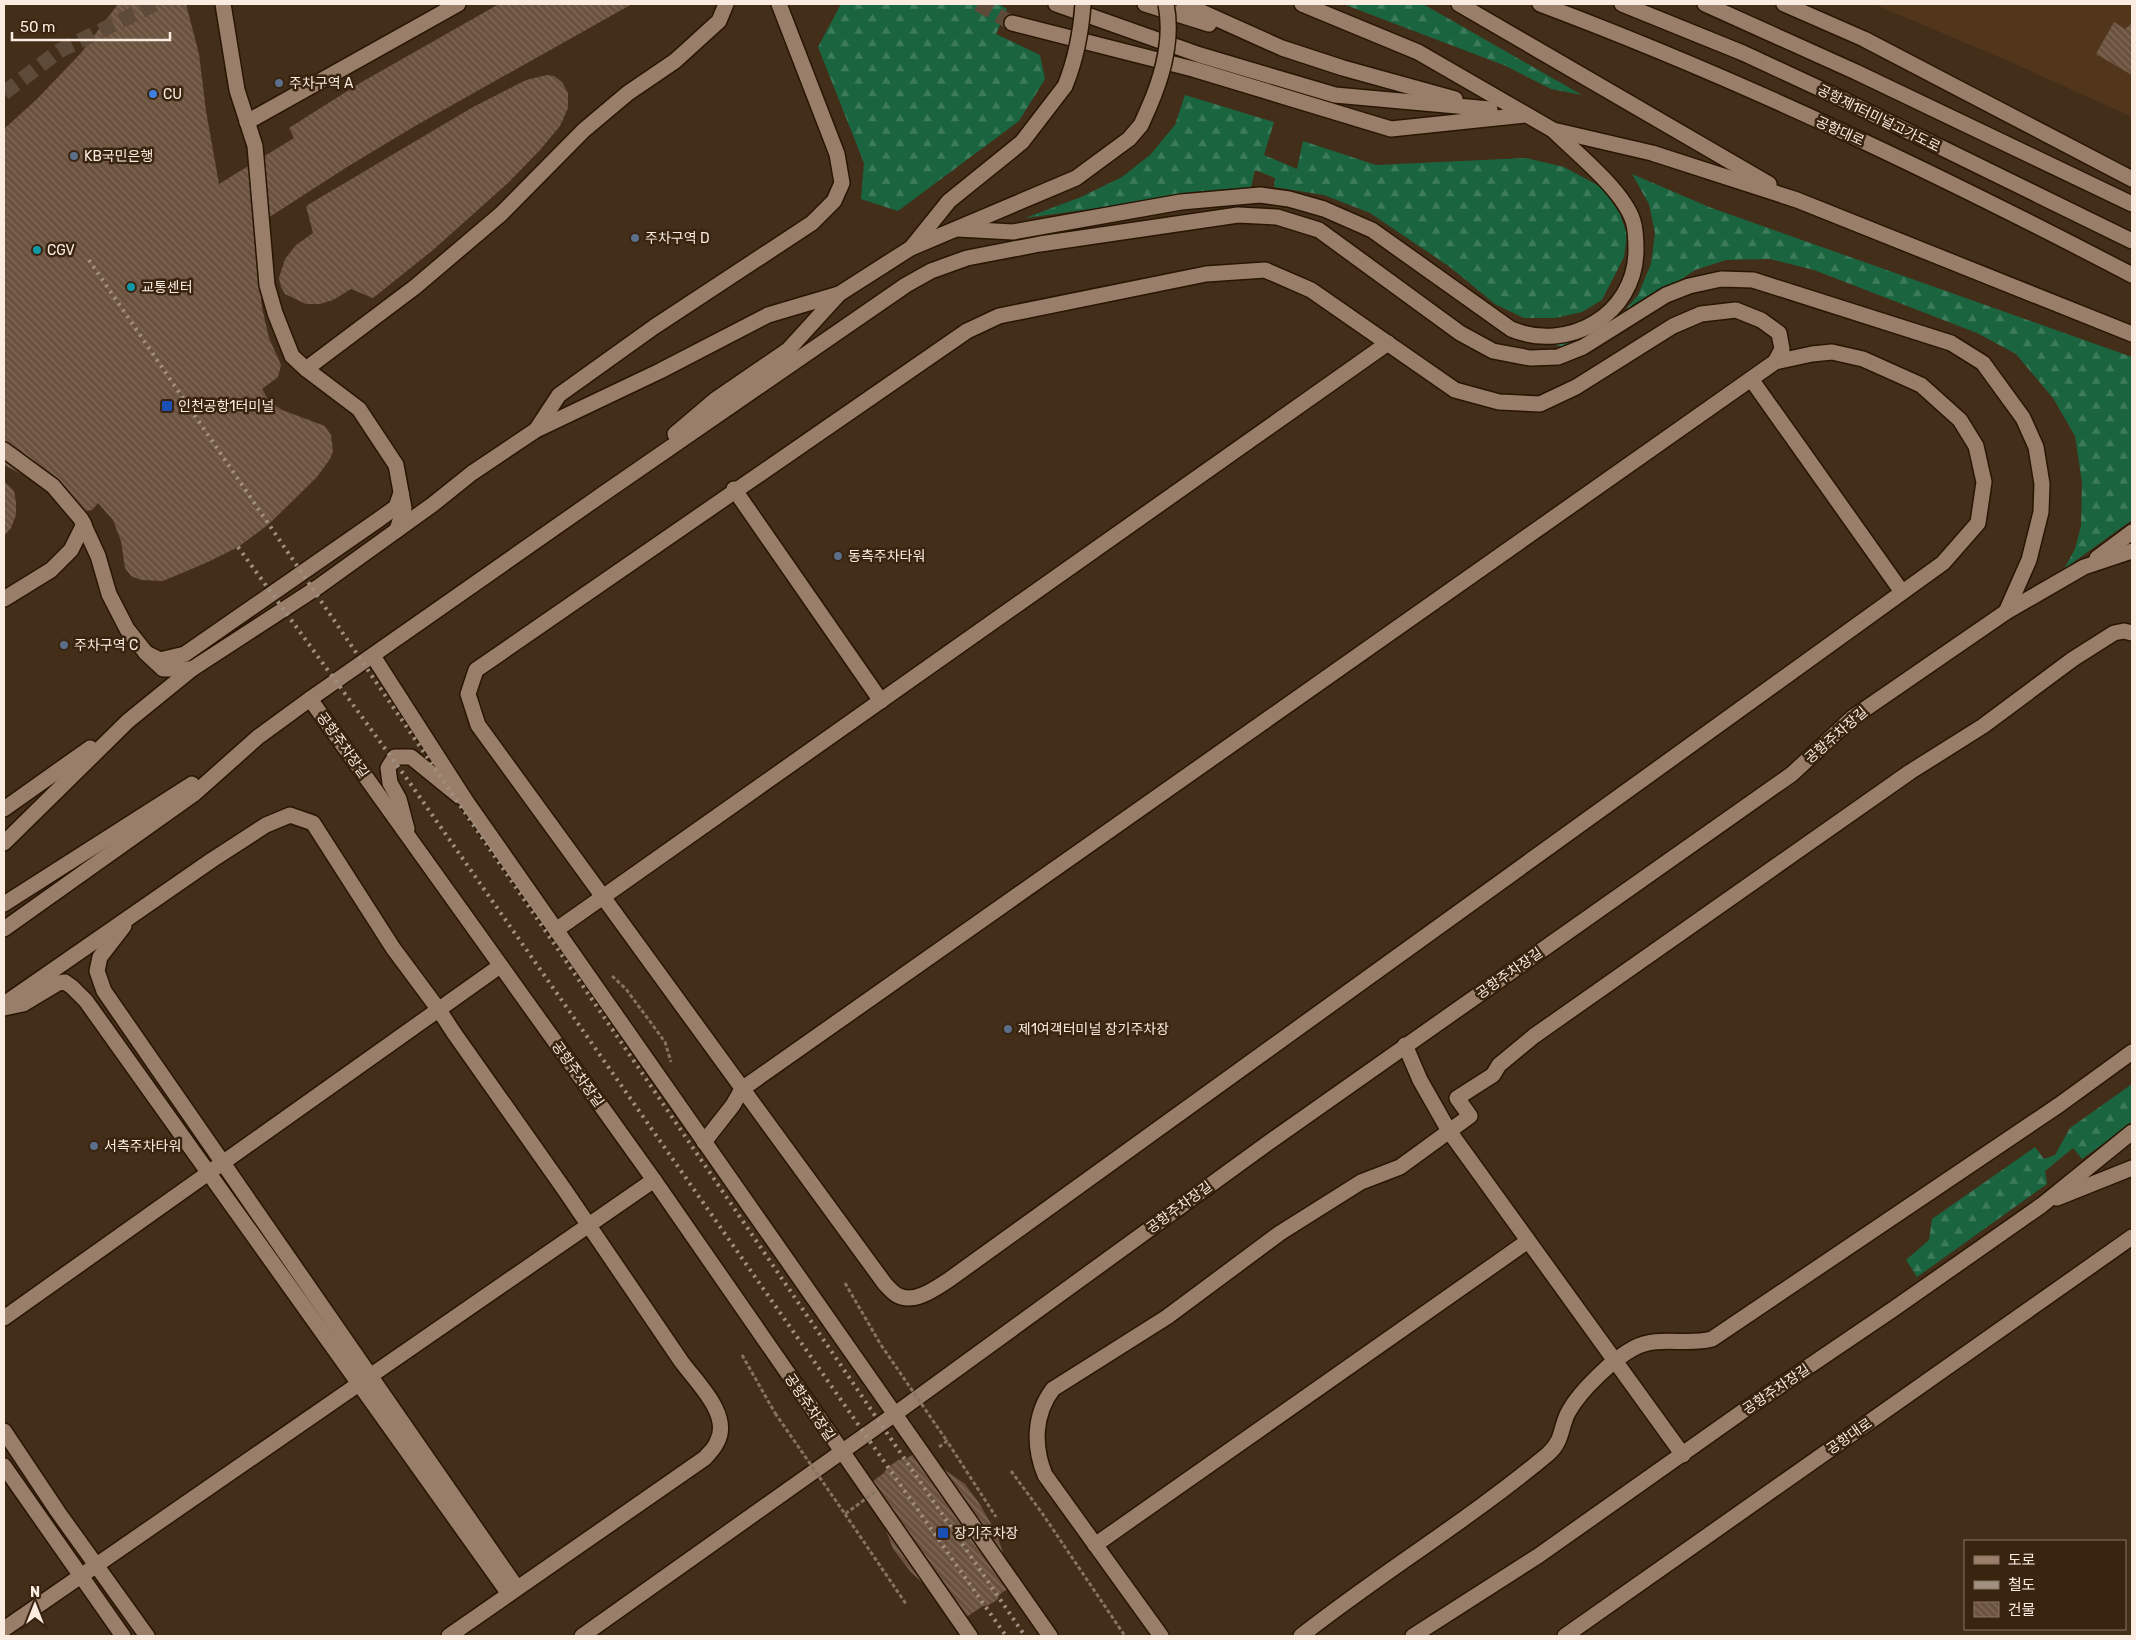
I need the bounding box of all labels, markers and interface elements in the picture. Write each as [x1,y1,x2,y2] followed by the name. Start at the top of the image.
[12,10,170,42] scale bar
[20,18,55,36] text: 50 m
[289,75,354,92] place label: 주차구역 A
[273,77,285,89] marker: 주차구역 A
[1814,81,1943,156] street label: 공항제1터미널고가도로
[163,86,182,103] place label: CU
[147,88,159,100] marker: CU
[1813,113,1867,150] street label: 공항대로
[84,148,153,165] place label: KB국민은행
[68,150,80,162] marker: KB국민은행
[645,230,710,247] place label: 주차구역 D
[629,232,641,244] marker: 주차구역 D
[47,242,75,259] place label: CGV
[31,244,43,256] marker: CGV
[141,279,193,296] place label: 교통센터
[125,281,137,293] marker: 교통센터
[178,398,274,415] place label: 인천공항1터미널
[160,399,174,413] marker: 인천공항1터미널
[848,548,925,565] place label: 동측주차타워
[832,550,844,562] marker: 동측주차타워
[74,637,138,654] place label: 주차구역 C
[58,639,70,651] marker: 주차구역 C
[1802,704,1871,767] street label: 공항주차장길
[313,709,372,782] street label: 공항주차장길
[1473,944,1546,1003] street label: 공항주차장길
[1018,1021,1169,1038] place label: 제1여객터미널 장기주차장
[1002,1023,1014,1035] marker: 제1여객터미널 장기주차장
[548,1038,607,1111] street label: 공항주차장길
[104,1138,181,1155] place label: 서측주차타워
[88,1140,100,1152] marker: 서측주차타워
[1143,1178,1216,1237] street label: 공항주차장길
[1739,1361,1813,1418] street label: 공항주차장길
[781,1370,838,1444] street label: 공항주차장길
[1823,1415,1875,1458] street label: 공항대로
[954,1525,1019,1542] place label: 장기주차장
[936,1526,950,1540] marker: 장기주차장
[1964,1540,2126,1630] legend
[2008,1551,2036,1569] text: 도로
[2008,1576,2036,1594] text: 철도
[10,1580,60,1630] north arrow
[30,1584,40,1601] text: N
[2008,1601,2036,1619] text: 건물

